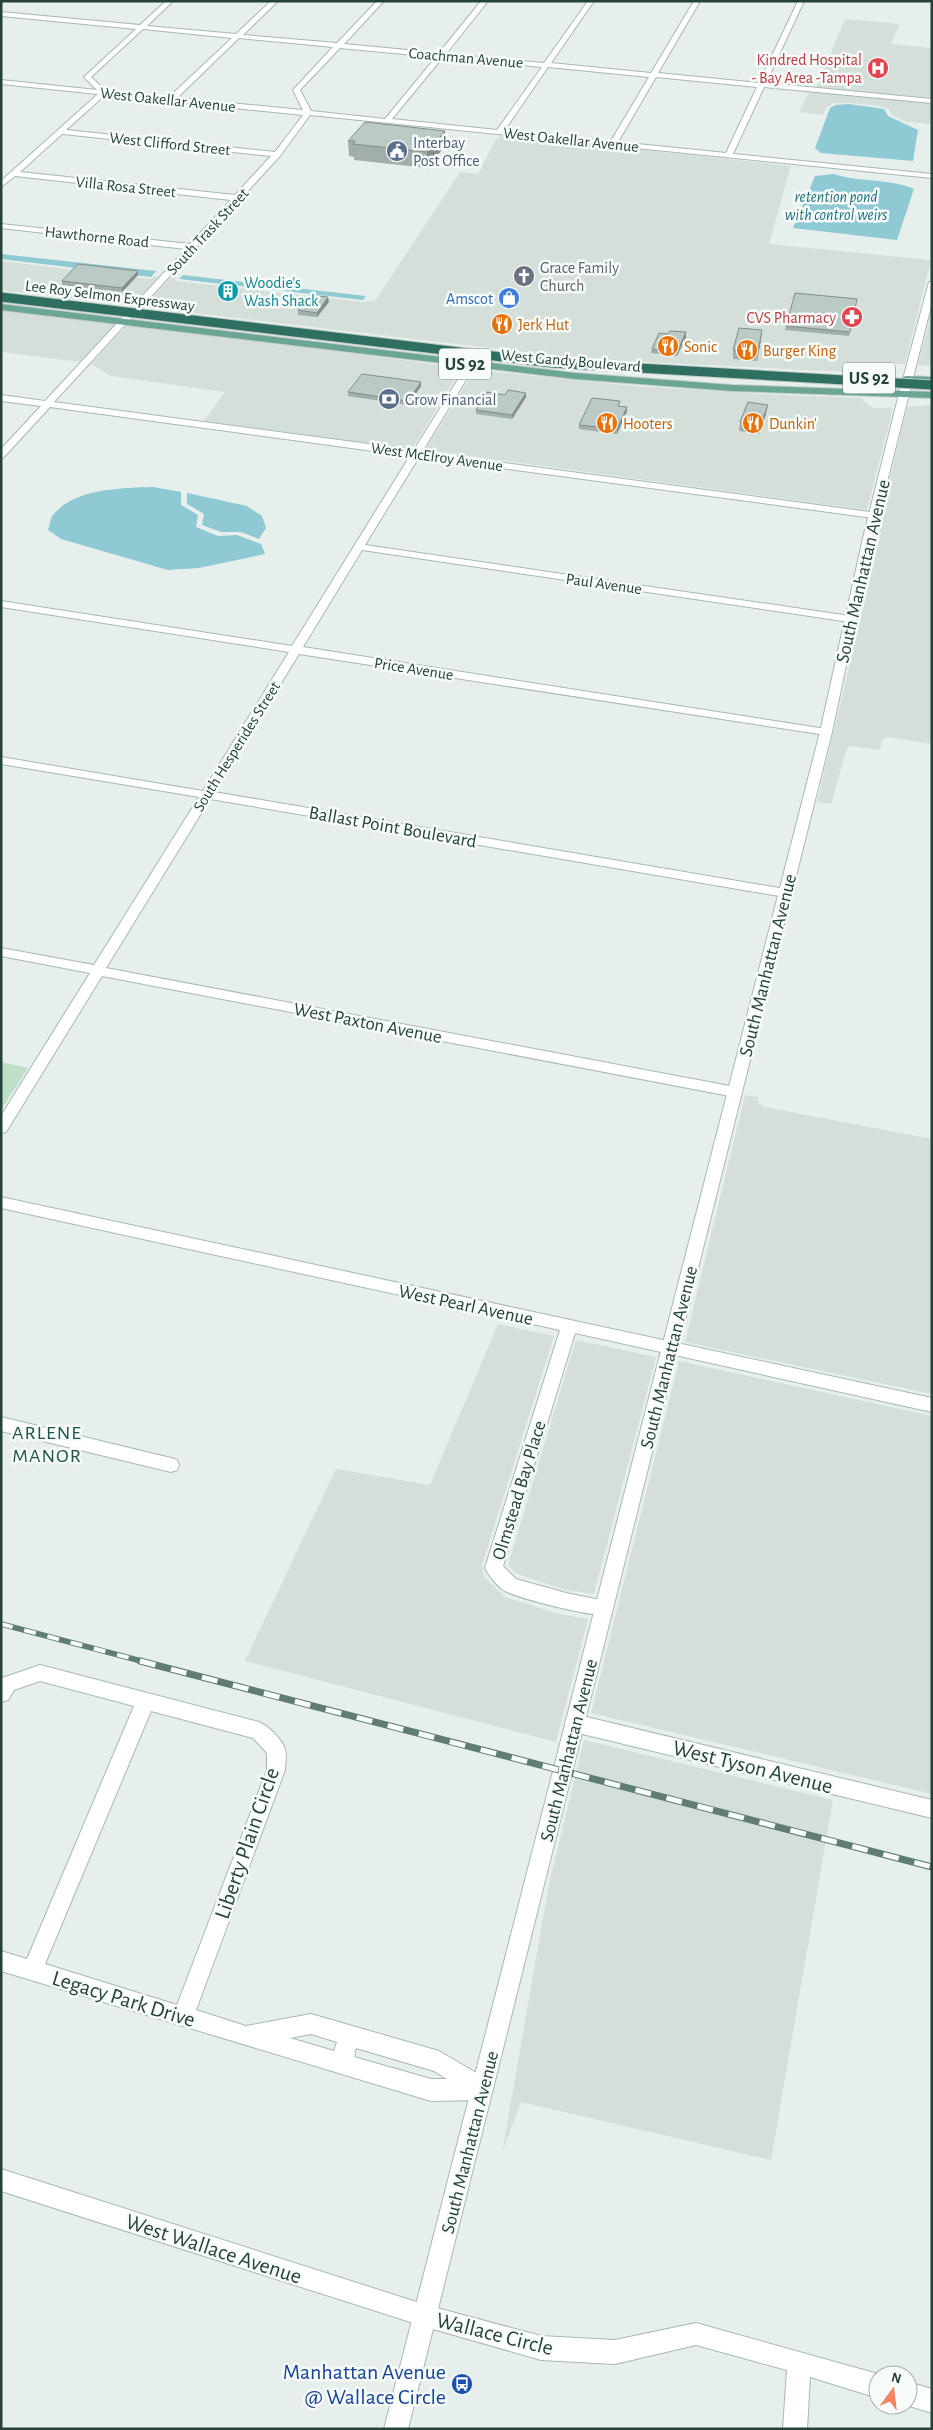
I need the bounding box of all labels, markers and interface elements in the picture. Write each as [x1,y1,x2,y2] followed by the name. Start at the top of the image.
[408,45,524,71] street label: Coachman Avenue
[751,52,862,87] place label: Kindred Hospital - Bay Area -Tampa
[866,56,890,80] hospital icon: Kindred Hospital - Bay Area -Tampa
[99,85,236,115] street label: West Oakellar Avenue
[502,125,639,155] street label: West Oakellar Avenue
[109,130,231,158] street label: West Clifford Street
[413,135,480,169] place label: Interbay Post Office
[385,139,409,163] public building icon: Interbay Post Office
[75,174,177,200] street label: Villa Rosa Street
[164,185,252,278] street label: South Trask Street
[785,189,887,223] water label: retention pond with control weirs
[44,224,150,250] street label: Hawthorne Road
[540,260,619,294] place label: Grace Family Church
[512,264,536,288] church icon: Grace Family Church
[244,275,319,309] place label: Woodie's Wash Shack
[24,278,196,315] street label: Lee Roy Selmon Expressway
[216,279,240,303] building icon: Woodie's Wash Shack
[497,286,521,310] shop icon: Amscot
[446,291,493,307] place label: Amscot
[840,305,864,329] pharmacy icon: CVS Pharmacy
[746,310,836,327] place label: CVS Pharmacy
[490,312,514,336] restaurant icon: Jerk Hut
[518,317,569,333] place label: Jerk Hut
[656,334,680,358] restaurant icon: Sonic
[735,338,759,362] restaurant icon: Burger King
[684,339,717,355] place label: Sonic
[763,343,837,359] place label: Burger King
[500,347,641,376] street label: West Gandy Boulevard
[439,348,491,379] road number: US 92
[843,362,895,393] road number: US 92
[377,387,401,411] bank icon: Grow Financial
[405,392,496,408] place label: Grow Financial
[595,411,619,435] restaurant icon: Hooters
[741,411,765,435] restaurant icon: Dunkin'
[623,416,673,432] place label: Hooters
[769,416,817,432] place label: Dunkin'
[370,440,504,475] street label: West McElroy Avenue
[833,478,894,665] street label: South Manhattan Avenue
[565,571,643,597] street label: Paul Avenue
[373,655,455,683] street label: Price Avenue
[190,679,283,814] street label: South Hesperides Street
[307,803,478,852] street label: Ballast Point Boulevard
[737,872,800,1059] street label: South Manhattan Avenue
[292,1000,444,1047] street label: West Paxton Avenue
[638,1264,701,1451] street label: South Manhattan Avenue
[397,1282,535,1329] street label: West Pearl Avenue
[489,1418,550,1562] street label: Olmstead Bay Place
[12,1423,82,1466] district label: ARLENE MANOR
[538,1657,601,1844] street label: South Manhattan Avenue
[670,1736,835,1798] street label: West Tyson Avenue
[211,1765,283,1922] street label: Liberty Plain Circle
[50,1967,198,2031] street label: Legacy Park Drive
[439,2049,502,2236] street label: South Manhattan Avenue
[123,2210,304,2288] street label: West Wallace Avenue
[434,2309,556,2359] street label: Wallace Circle
[283,2361,446,2408] place label: Manhattan Avenue @ Wallace Circle
[868,2365,918,2415] north arrow
[890,2370,903,2386] text: N
[450,2372,474,2396] bus stop icon: Manhattan Avenue @ Wallace Circle

